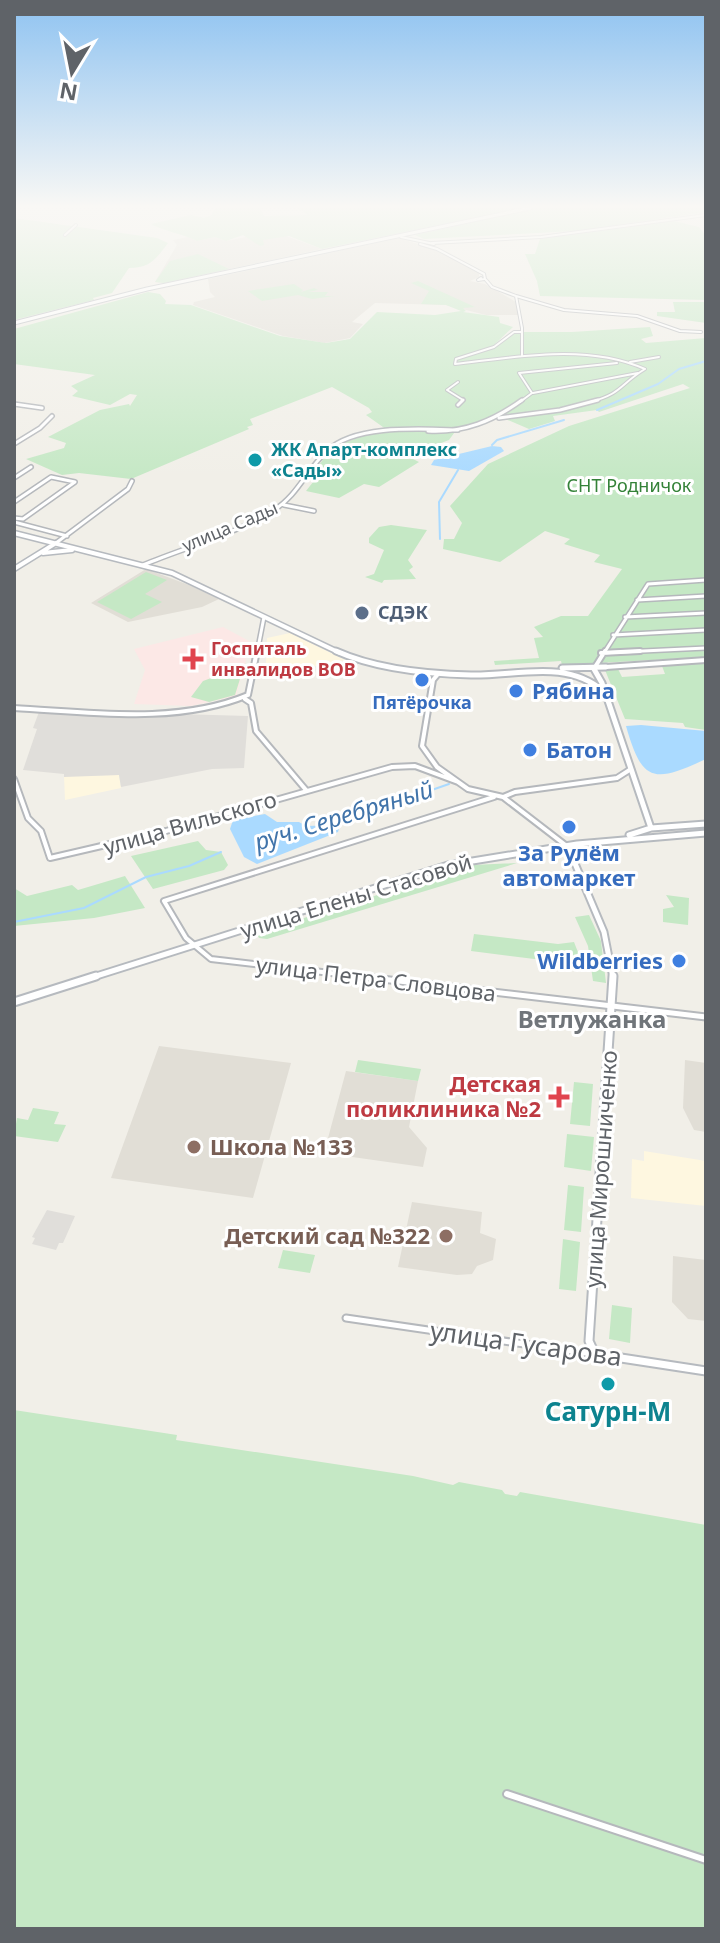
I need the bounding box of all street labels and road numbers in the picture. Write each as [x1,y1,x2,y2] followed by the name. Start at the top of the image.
[178,495,281,557] street label: улица Сады
[100,783,280,861] street label: улица Вильского
[236,846,475,945] street label: улица Елены Стасовой
[255,948,498,1008] street label: улица Петра Словцова
[577,1049,623,1289] street label: улица Мирошниченко
[428,1312,624,1374] street label: улица Гусарова

